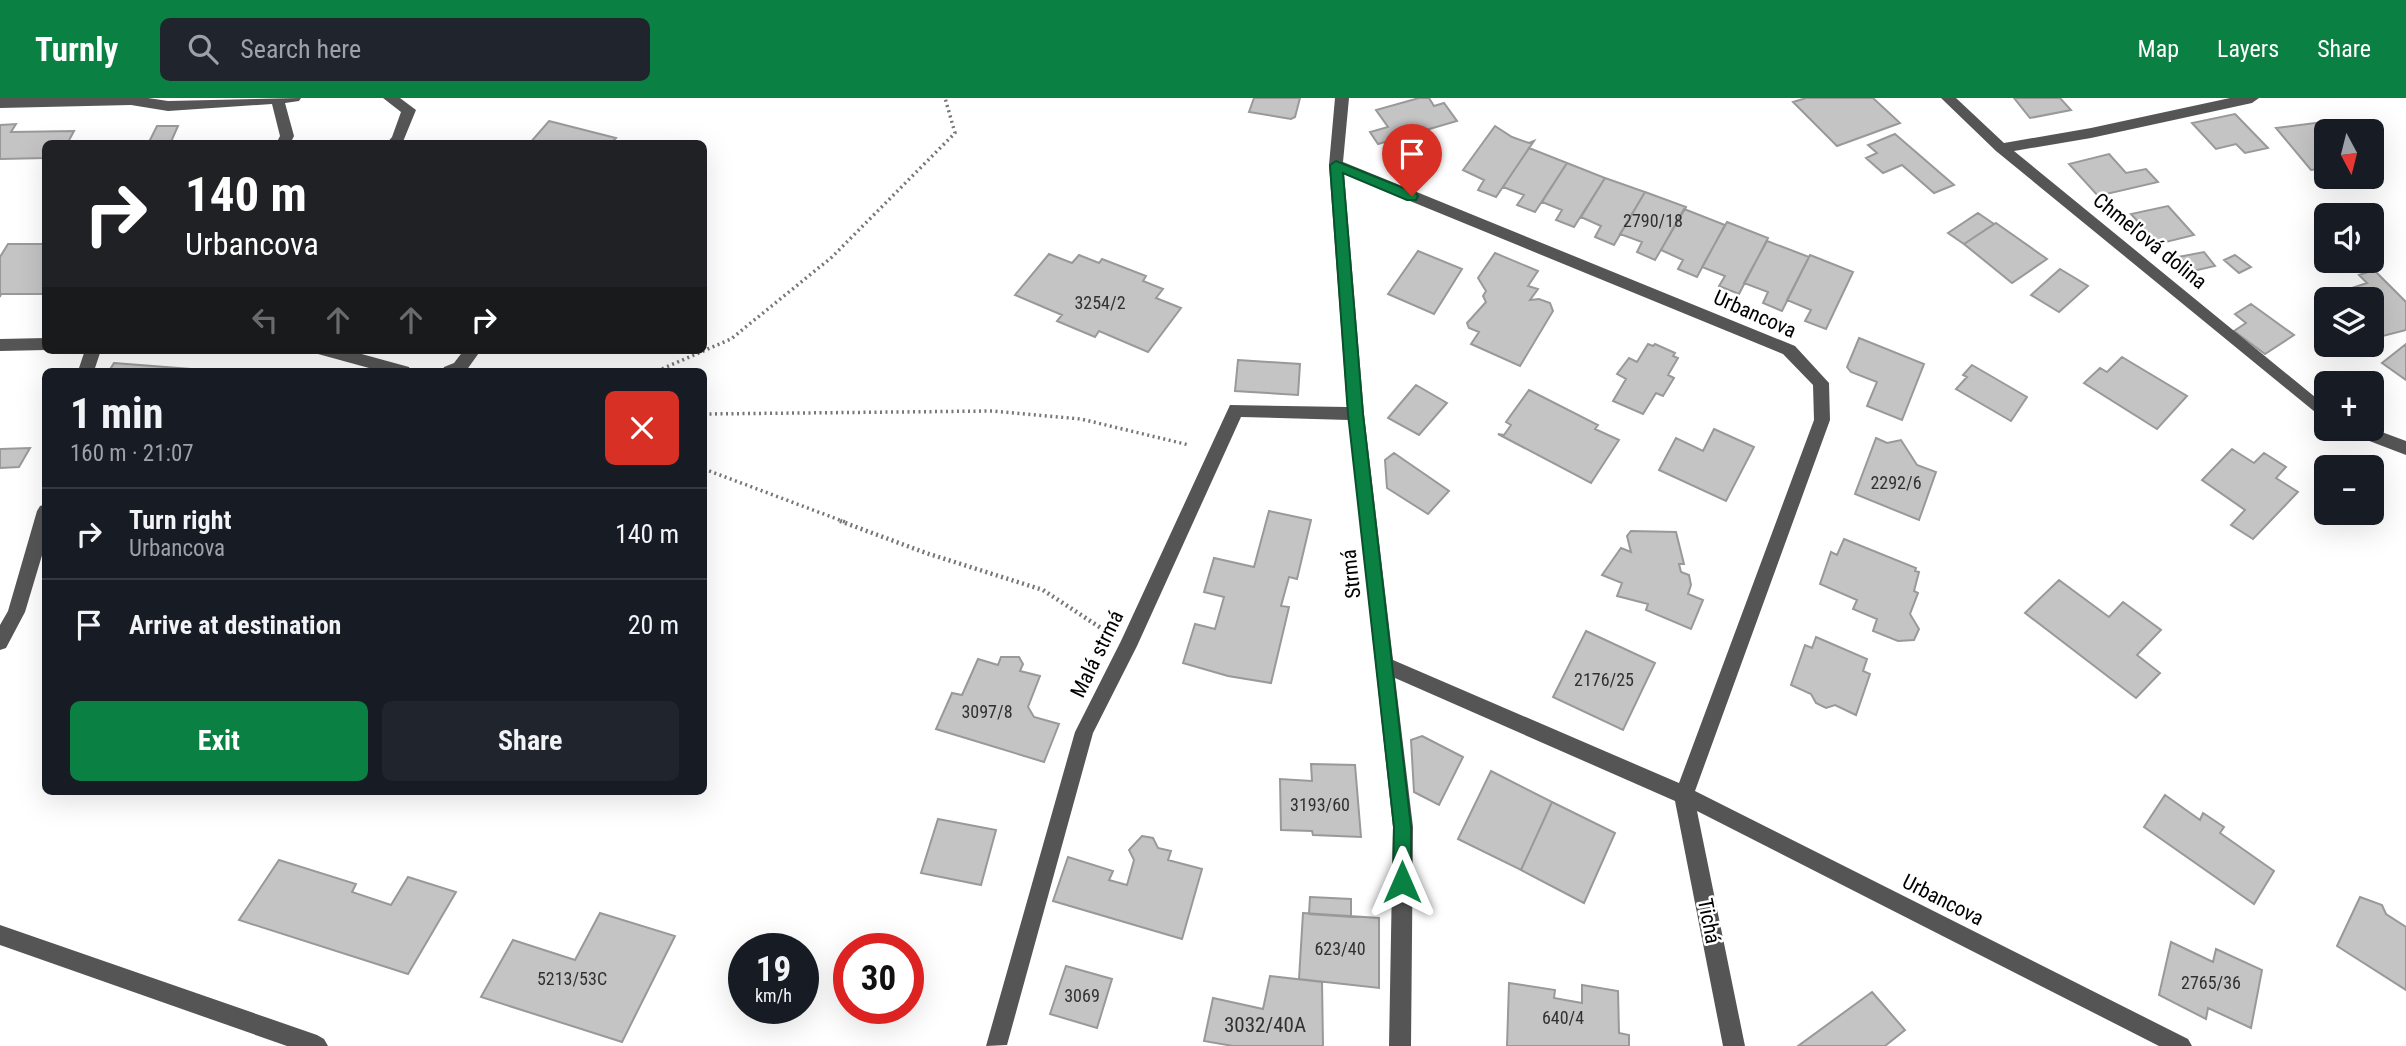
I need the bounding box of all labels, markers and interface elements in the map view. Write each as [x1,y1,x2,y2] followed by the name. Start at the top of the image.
[160,18,650,81] search box
[35,30,118,69] text: Turnly
[184,30,222,68] icon: search
[240,34,361,64] text: Search here
[2138,35,2179,63] text: Map
[2217,35,2279,63] text: Layers
[2317,35,2371,63] text: Share
[2314,119,2384,189] north arrow
[2314,119,2384,525] map controls
[1382,124,1442,196] pin
[1393,135,1431,173] icon: arrive
[185,166,307,223] text: 140 m
[70,168,161,259] icon: right
[2088,188,2212,294] street label: Chmeľová dolina
[2314,203,2384,273] button: sound
[1623,210,1683,231] house number: 2790/18
[185,225,319,263] text: Urbancova
[1710,285,1800,343] street label: Urbancova
[2314,287,2384,357] button: layers
[1074,292,1126,313] house number: 3254/2
[246,301,284,339] icon: left
[319,301,357,339] icon: ahead
[392,301,430,339] icon: ahead
[465,301,503,339] icon: right
[2314,371,2384,441] button: +
[70,389,163,438] text: 1 min
[605,391,679,465] button: close
[70,440,194,467] text: 160 m · 21:07
[2314,455,2384,525] button: −
[1870,472,1922,493] house number: 2292/6
[129,505,231,535] text: Turn right
[70,515,108,553] icon: right
[615,519,679,549] text: 140 m
[129,535,225,562] text: Urbancova
[1336,548,1366,600] street label: Strmá
[70,606,108,644] icon: arrive
[1066,607,1128,701] street label: Malá strmá
[129,610,341,640] text: Arrive at destination
[628,610,679,640] text: 20 m
[1574,669,1634,690] house number: 2176/25
[70,701,368,781] button: Exit
[382,701,679,781] button: Share
[961,701,1013,722] house number: 3097/8
[1290,794,1350,815] house number: 3193/60
[1365,845,1439,919] position arrow
[1898,869,1988,931] street label: Urbancova
[1693,896,1725,946] street label: Tichá
[833,933,924,1024] speed limit sign: 30
[1314,938,1366,959] house number: 623/40
[756,949,791,990] text: 19
[537,968,607,989] house number: 5213/53C
[2181,972,2241,993] house number: 2765/36
[755,985,792,1006] text: km/h
[1064,985,1100,1006] house number: 3069
[1542,1007,1584,1028] house number: 640/4
[1224,1013,1306,1037] house number: 3032/40A

